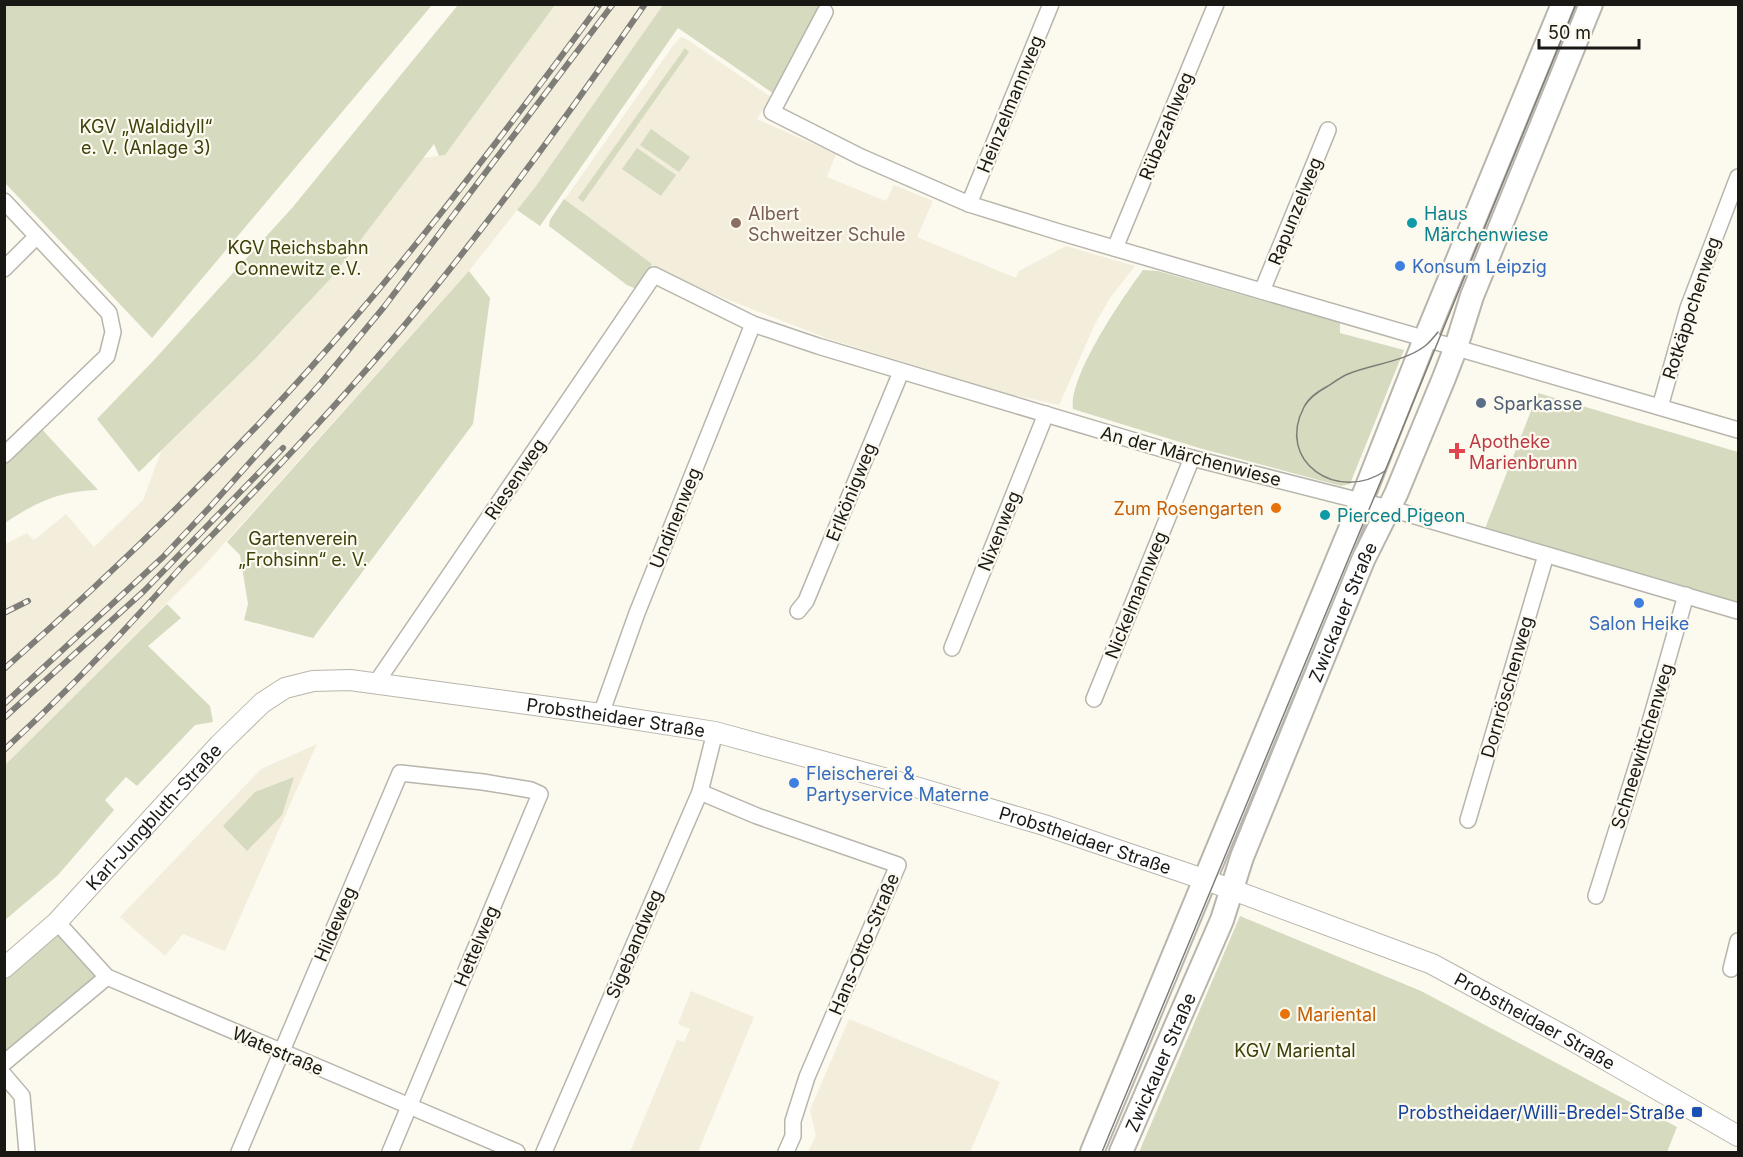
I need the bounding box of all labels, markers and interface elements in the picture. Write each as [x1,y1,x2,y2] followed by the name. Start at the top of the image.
[1539,12,1640,50] scale bar
[1548,22,1591,43] text: 50 m
[973,32,1047,176] street label: Heinzelmannweg
[1135,69,1197,183] street label: Rübezahlweg
[79,116,213,158] park label: KGV „Waldidyll“ e. V. (Anlage 3)
[1264,154,1326,268] street label: Rapunzelweg
[748,203,906,245] place label: Albert Schweitzer Schule
[1424,203,1548,245] place label: Haus Märchenwiese
[729,216,743,230] marker: Albert Schweitzer Schule
[1405,216,1419,230] marker: Haus Märchenwiese
[1658,234,1724,382] street label: Rotkäppchenweg
[227,237,369,279] park label: KGV Reichsbahn Connewitz e.V.
[1412,256,1547,277] place label: Konsum Leipzig
[1393,259,1407,273] marker: Konsum Leipzig
[1493,393,1582,414] place label: Sparkasse
[1474,396,1488,410] marker: Sparkasse
[1098,422,1284,490] street label: An der Märchenwiese
[1469,431,1578,473] place label: Apotheke Marienbrunn
[480,435,550,523] street label: Riesenweg
[822,440,880,544] street label: Erlkönigweg
[1450,444,1464,458] marker: Apotheke Marienbrunn
[645,464,705,572] street label: Undinenweg
[973,488,1025,574] street label: Nixenweg
[1113,498,1264,519] place label: Zum Rosengarten
[1269,501,1283,515] marker: Zum Rosengarten
[1337,505,1466,526] place label: Pierced Pigeon
[1318,508,1332,522] marker: Pierced Pigeon
[238,528,368,570] park label: Gartenverein „Frohsinn“ e. V.
[1101,528,1171,662] street label: Nickelmannweg
[1304,538,1381,685] street label: Zwickauer Straße
[1632,596,1646,610] marker: Salon Heike
[1589,613,1689,634] place label: Salon Heike
[1477,614,1537,760] street label: Dornröschenweg
[1607,661,1677,831] street label: Schneewittchenweg
[525,694,707,741] street label: Probstheidaer Straße
[81,739,225,894] street label: Karl-Jungbluth-Straße
[806,763,989,805] place label: Fleischerei & Partyservice Materne
[787,776,801,790] marker: Fleischerei & Partyservice Materne
[997,802,1174,878] street label: Probstheidaer Straße
[825,870,903,1018] street label: Hans-Otto-Straße
[310,883,360,965] street label: Hildeweg
[602,886,666,1002] street label: Sigebandweg
[450,902,502,990] street label: Hettelweg
[1451,968,1619,1074] street label: Probstheidaer Straße
[1121,989,1200,1135] street label: Zwickauer Straße
[1297,1004,1376,1025] place label: Mariental
[1278,1007,1292,1021] marker: Mariental
[229,1022,327,1080] street label: Watestraße
[1234,1040,1356,1061] park label: KGV Mariental
[1398,1102,1685,1123] place label: Probstheidaer/Willi-Bredel-Straße
[1690,1105,1704,1119] marker: Probstheidaer/Willi-Bredel-Straße

